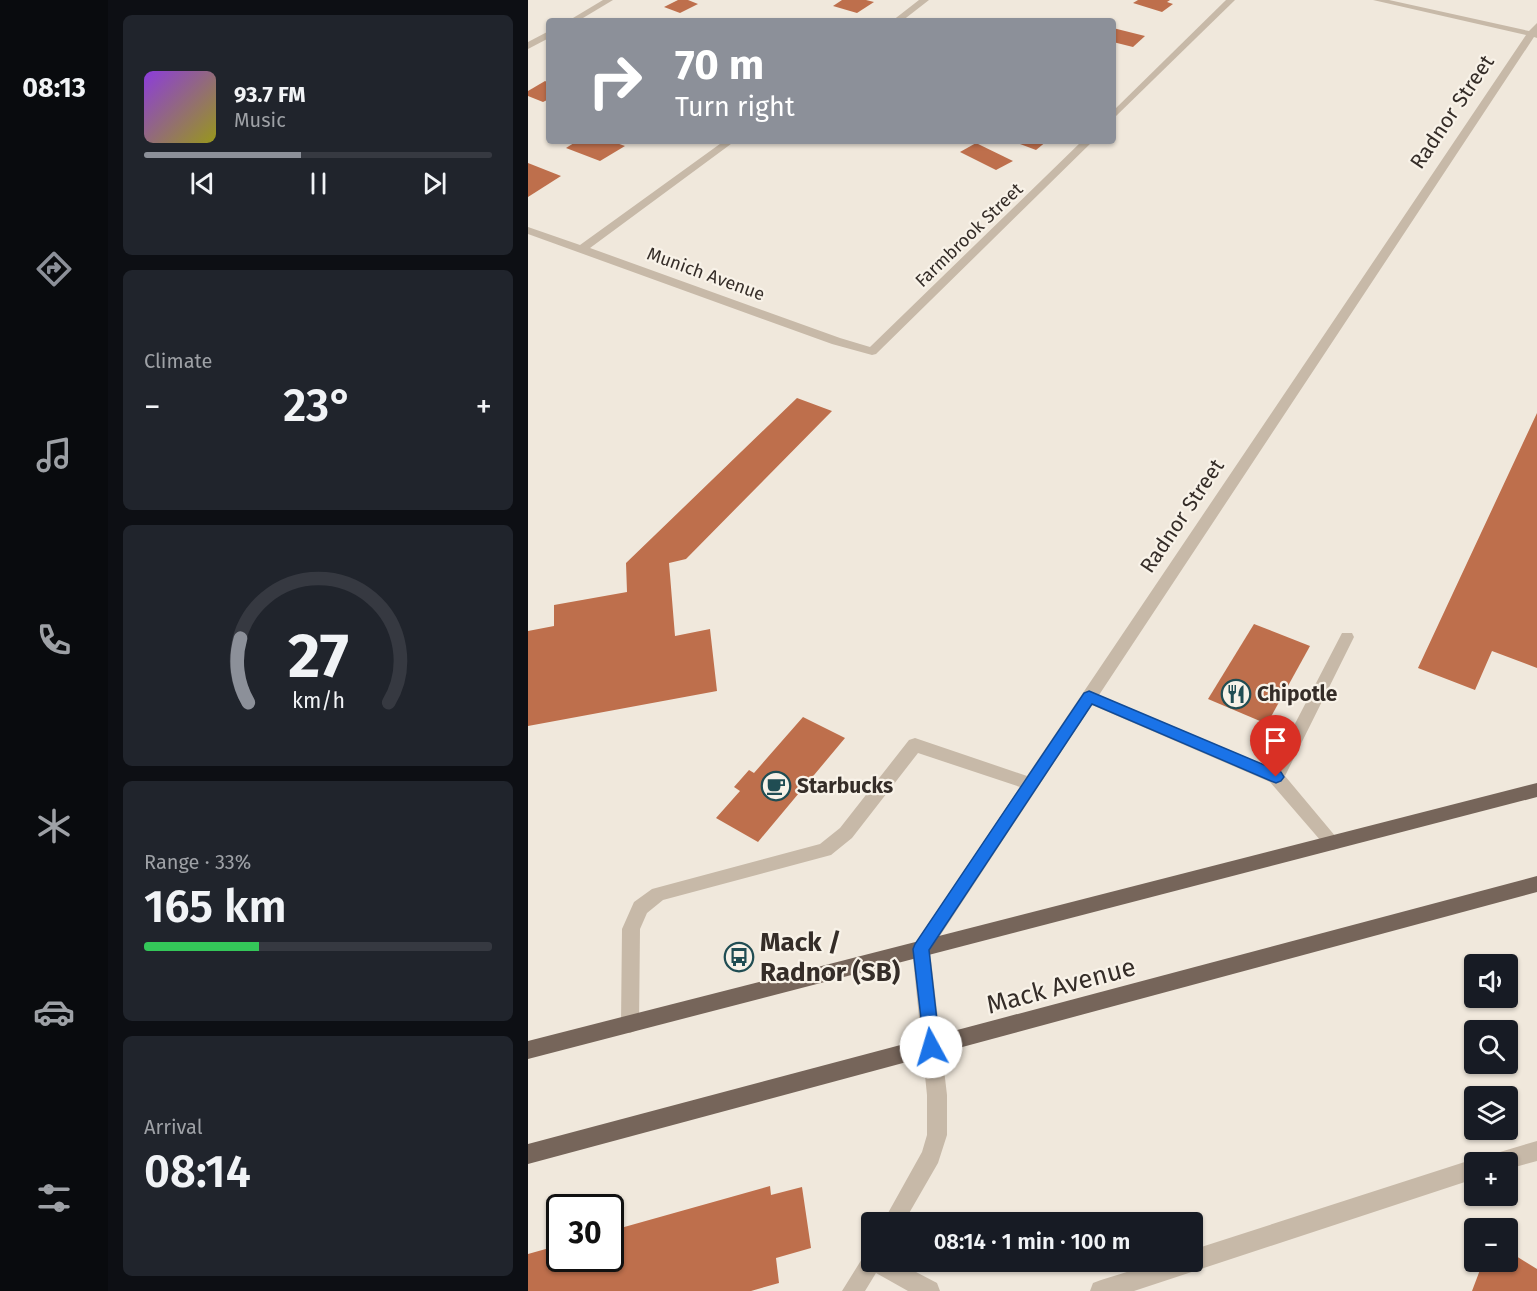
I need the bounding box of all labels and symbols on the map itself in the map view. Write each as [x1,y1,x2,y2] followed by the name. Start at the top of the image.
[1404,50,1500,174] street label: Radnor Street
[911,178,1028,292] street label: Farmbrook Street
[644,242,768,306] street label: Munich Avenue
[1134,454,1230,578] street label: Radnor Street
[1220,678,1252,710] restaurant icon: Chipotle
[1257,681,1338,707] place label: Chipotle
[1250,715,1301,777] pin
[760,770,792,802] cafe icon: Starbucks
[797,773,893,799] place label: Starbucks
[760,927,900,988] place label: Mack / Radnor (SB)
[723,941,755,973] bus stop icon: Mack / Radnor (SB)
[983,951,1139,1021] street label: Mack Avenue
[899,1015,963,1079] position arrow
[546,1194,624,1272] speed limit sign: 30

